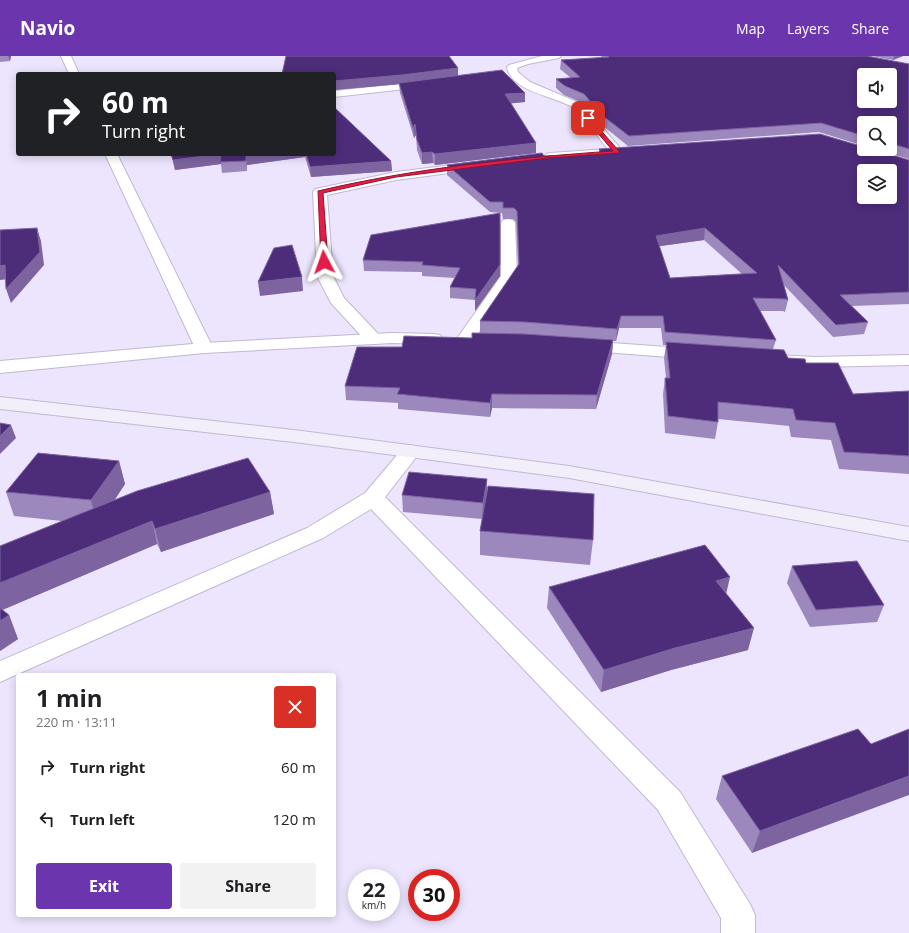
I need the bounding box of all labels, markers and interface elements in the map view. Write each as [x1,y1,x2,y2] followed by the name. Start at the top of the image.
[20,15,75,41] text: Navio
[736,19,765,38] text: Map
[787,19,829,38] text: Layers
[851,19,889,38] text: Share
[857,68,897,204] map controls
[857,68,897,108] button: sound
[102,83,169,121] text: 60 m
[36,88,88,140] icon: right
[571,101,605,135] pin
[577,107,599,129] icon: arrive
[857,116,897,156] button: search
[102,119,185,143] text: Turn right
[857,164,897,204] button: layers
[303,241,345,283] position arrow
[36,681,103,714] text: 1 min
[274,686,316,728] button: close
[36,713,117,731] text: 220 m · 13:11
[36,756,58,778] icon: right
[70,757,145,777] text: Turn right
[281,757,316,777] text: 60 m
[36,808,58,830] icon: left
[70,809,135,829] text: Turn left
[272,809,316,829] text: 120 m
[36,863,172,909] button: Exit
[180,863,316,909] button: Share
[408,869,460,921] speed limit sign: 30
[363,876,385,903] text: 22
[362,898,386,912] text: km/h

